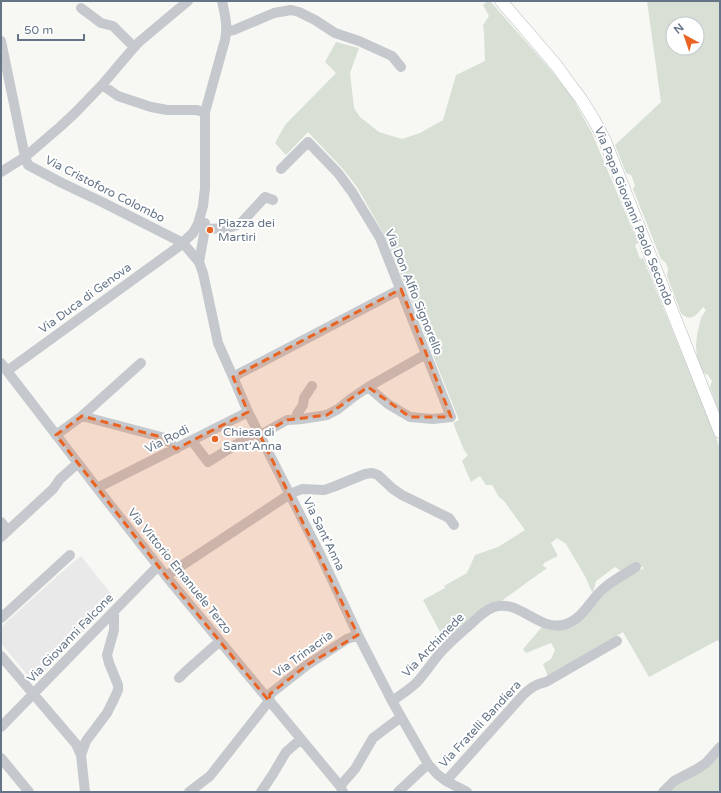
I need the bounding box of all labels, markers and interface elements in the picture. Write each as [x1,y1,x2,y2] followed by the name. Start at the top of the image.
[18,16,84,42] scale bar
[665,16,705,56] north arrow
[671,21,686,37] text: N
[24,23,53,37] text: 50 m
[592,125,676,307] street label: Via Papa Giovanni Paolo Secondo
[43,153,167,225] street label: Via Cristoforo Colombo
[218,216,275,244] place label: Piazza dei Martiri
[205,225,215,235] marker: Piazza dei Martiri
[382,227,446,357] street label: Via Don Alfio Signorello
[36,260,134,336] street label: Via Duca di Genova
[143,422,191,456] street label: Via Rodi
[223,425,282,453] place label: Chiesa di Sant'Anna
[210,434,220,444] marker: Chiesa di Sant'Anna
[300,495,348,573] street label: Via Sant'Anna
[125,505,235,637] street label: Via Vittorio Emanuele Terzo
[24,591,116,685] street label: Via Giovanni Falcone
[399,610,467,680] street label: Via Archimede
[271,628,335,680] street label: Via Trinacria
[436,678,524,770] street label: Via Fratelli Bandiera

